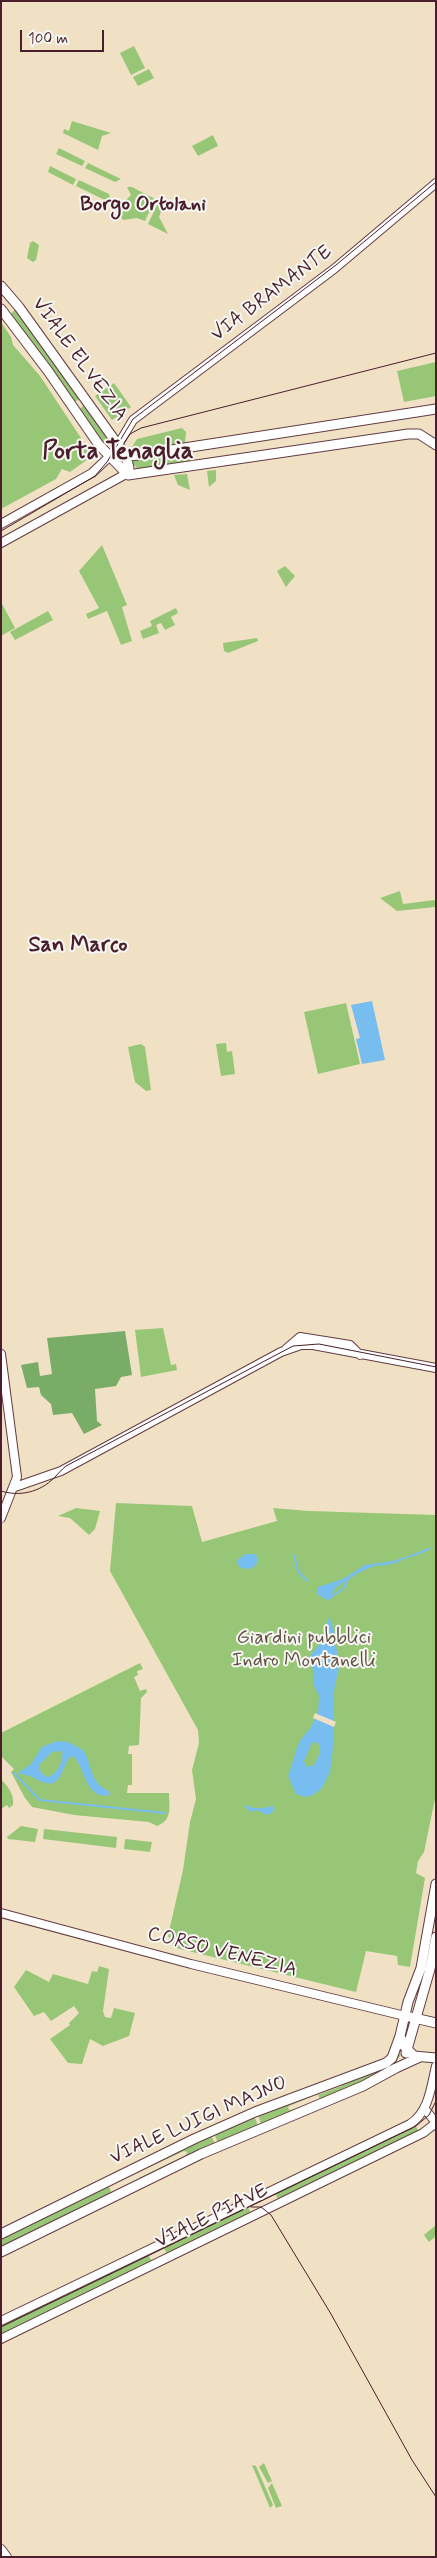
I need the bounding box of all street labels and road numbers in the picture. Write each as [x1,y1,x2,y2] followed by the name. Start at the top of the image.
[207,241,337,347] street label: VIA BRAMANTE
[26,293,132,427] street label: VIALE ELVEZIA
[145,1923,299,1983] street label: CORSO VENEZIA
[107,2071,291,2171] street label: VIALE LUIGI MAJNO
[152,2179,272,2255] street label: VIALE PIAVE

